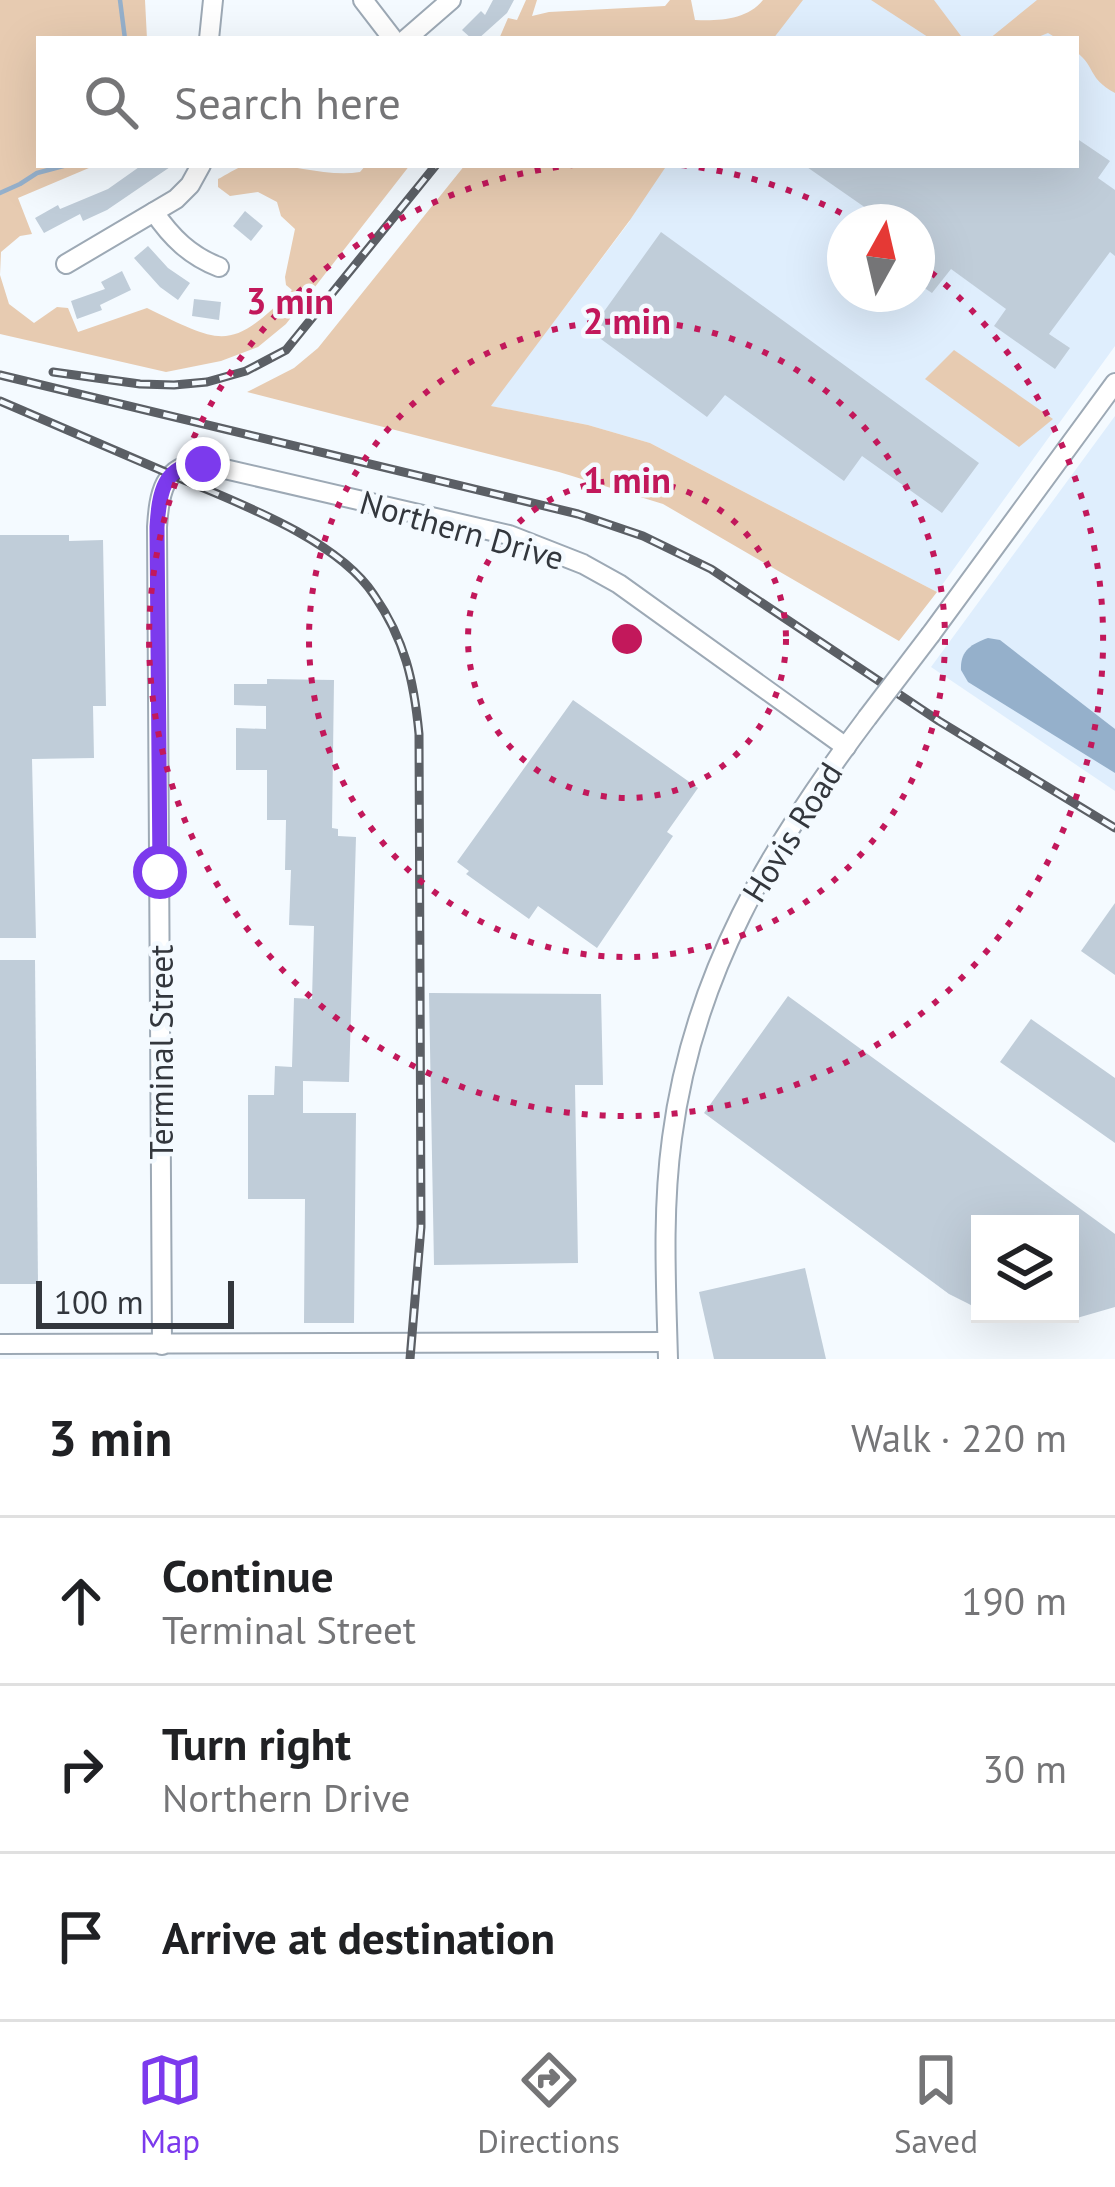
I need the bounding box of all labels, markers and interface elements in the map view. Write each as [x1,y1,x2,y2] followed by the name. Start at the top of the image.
[36,36,1079,168] search box
[78,69,144,135] icon: search
[174,73,401,131] text: Search here
[827,204,935,312] north arrow
[246,277,334,324] text: 3 min
[583,297,671,344] text: 2 min
[176,437,230,491] route end
[583,456,671,503] text: 1 min
[355,480,569,579] street label: Northern Drive
[606,618,648,660] centre of rings
[732,754,851,910] street label: Hovis Road
[133,845,187,899] route start
[139,945,182,1159] street label: Terminal Street
[971,1215,1079,1323] map controls
[971,1215,1079,1323] button: layers
[36,1275,234,1328] scale bar
[54,1280,144,1323] text: 100 m
[48,1404,172,1470] text: 3 min
[851,1412,1067,1463] text: Walk · 220 m
[162,1546,334,1604] text: Continue
[48,1568,114,1634] icon: ahead
[961,1575,1067,1626] text: 190 m
[162,1604,416,1655] text: Terminal Street
[162,1714,351,1772] text: Turn right
[48,1736,114,1802] icon: right
[982,1743,1067,1794] text: 30 m
[162,1772,410,1823] text: Northern Drive
[48,1904,114,1970] icon: arrive
[162,1908,555,1966] text: Arrive at destination
[137,2047,203,2162] tab: Map
[477,2047,620,2162] tab: Directions
[894,2047,978,2162] tab: Saved

